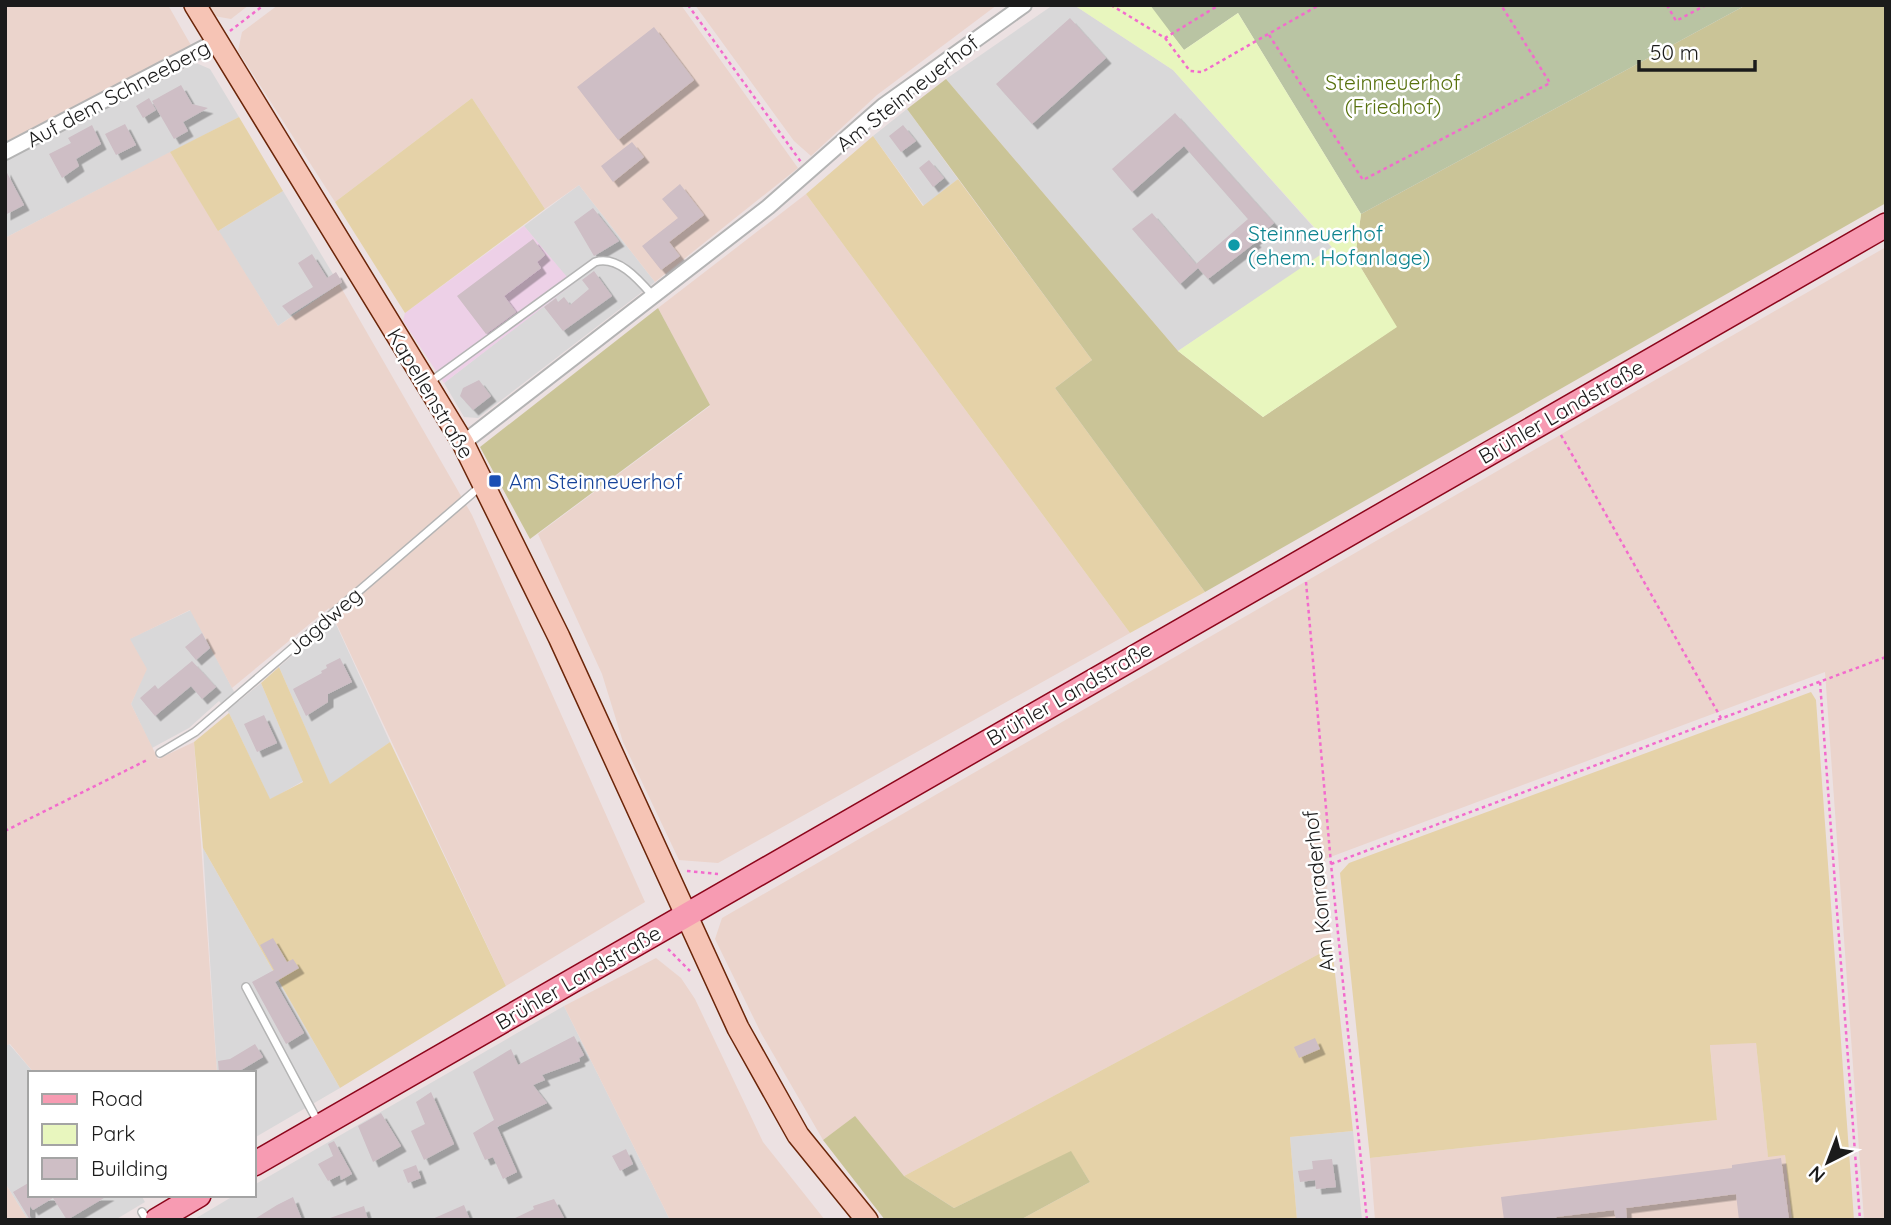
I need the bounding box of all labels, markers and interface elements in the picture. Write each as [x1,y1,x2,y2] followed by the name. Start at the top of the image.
[1639,28,1755,72] scale bar
[830,29,984,157] street label: Am Steinneuerhof
[22,34,214,152] street label: Auf dem Schneeberg
[1650,39,1699,65] text: 50 m
[1325,69,1461,119] park label: Steinneuerhof (Friedhof)
[1248,220,1430,270] place label: Steinneuerhof (ehem. Hofanlage)
[1226,237,1242,253] marker: Steinneuerhof (ehem. Hofanlage)
[382,323,480,463] street label: Kapellenstraße
[1474,353,1648,469] street label: Brühler Landstraße
[509,468,683,494] place label: Am Steinneuerhof
[487,473,503,489] marker: Am Steinneuerhof
[281,581,367,661] street label: Jagdweg
[982,635,1156,751] street label: Brühler Landstraße
[1297,808,1339,973] street label: Am Konraderhof
[491,919,665,1035] street label: Brühler Landstraße
[28,1071,256,1197] legend
[91,1085,143,1111] text: Road
[91,1120,135,1146] text: Park
[1793,1127,1863,1197] north arrow
[91,1155,168,1181] text: Building
[1803,1161,1830,1188] text: N

